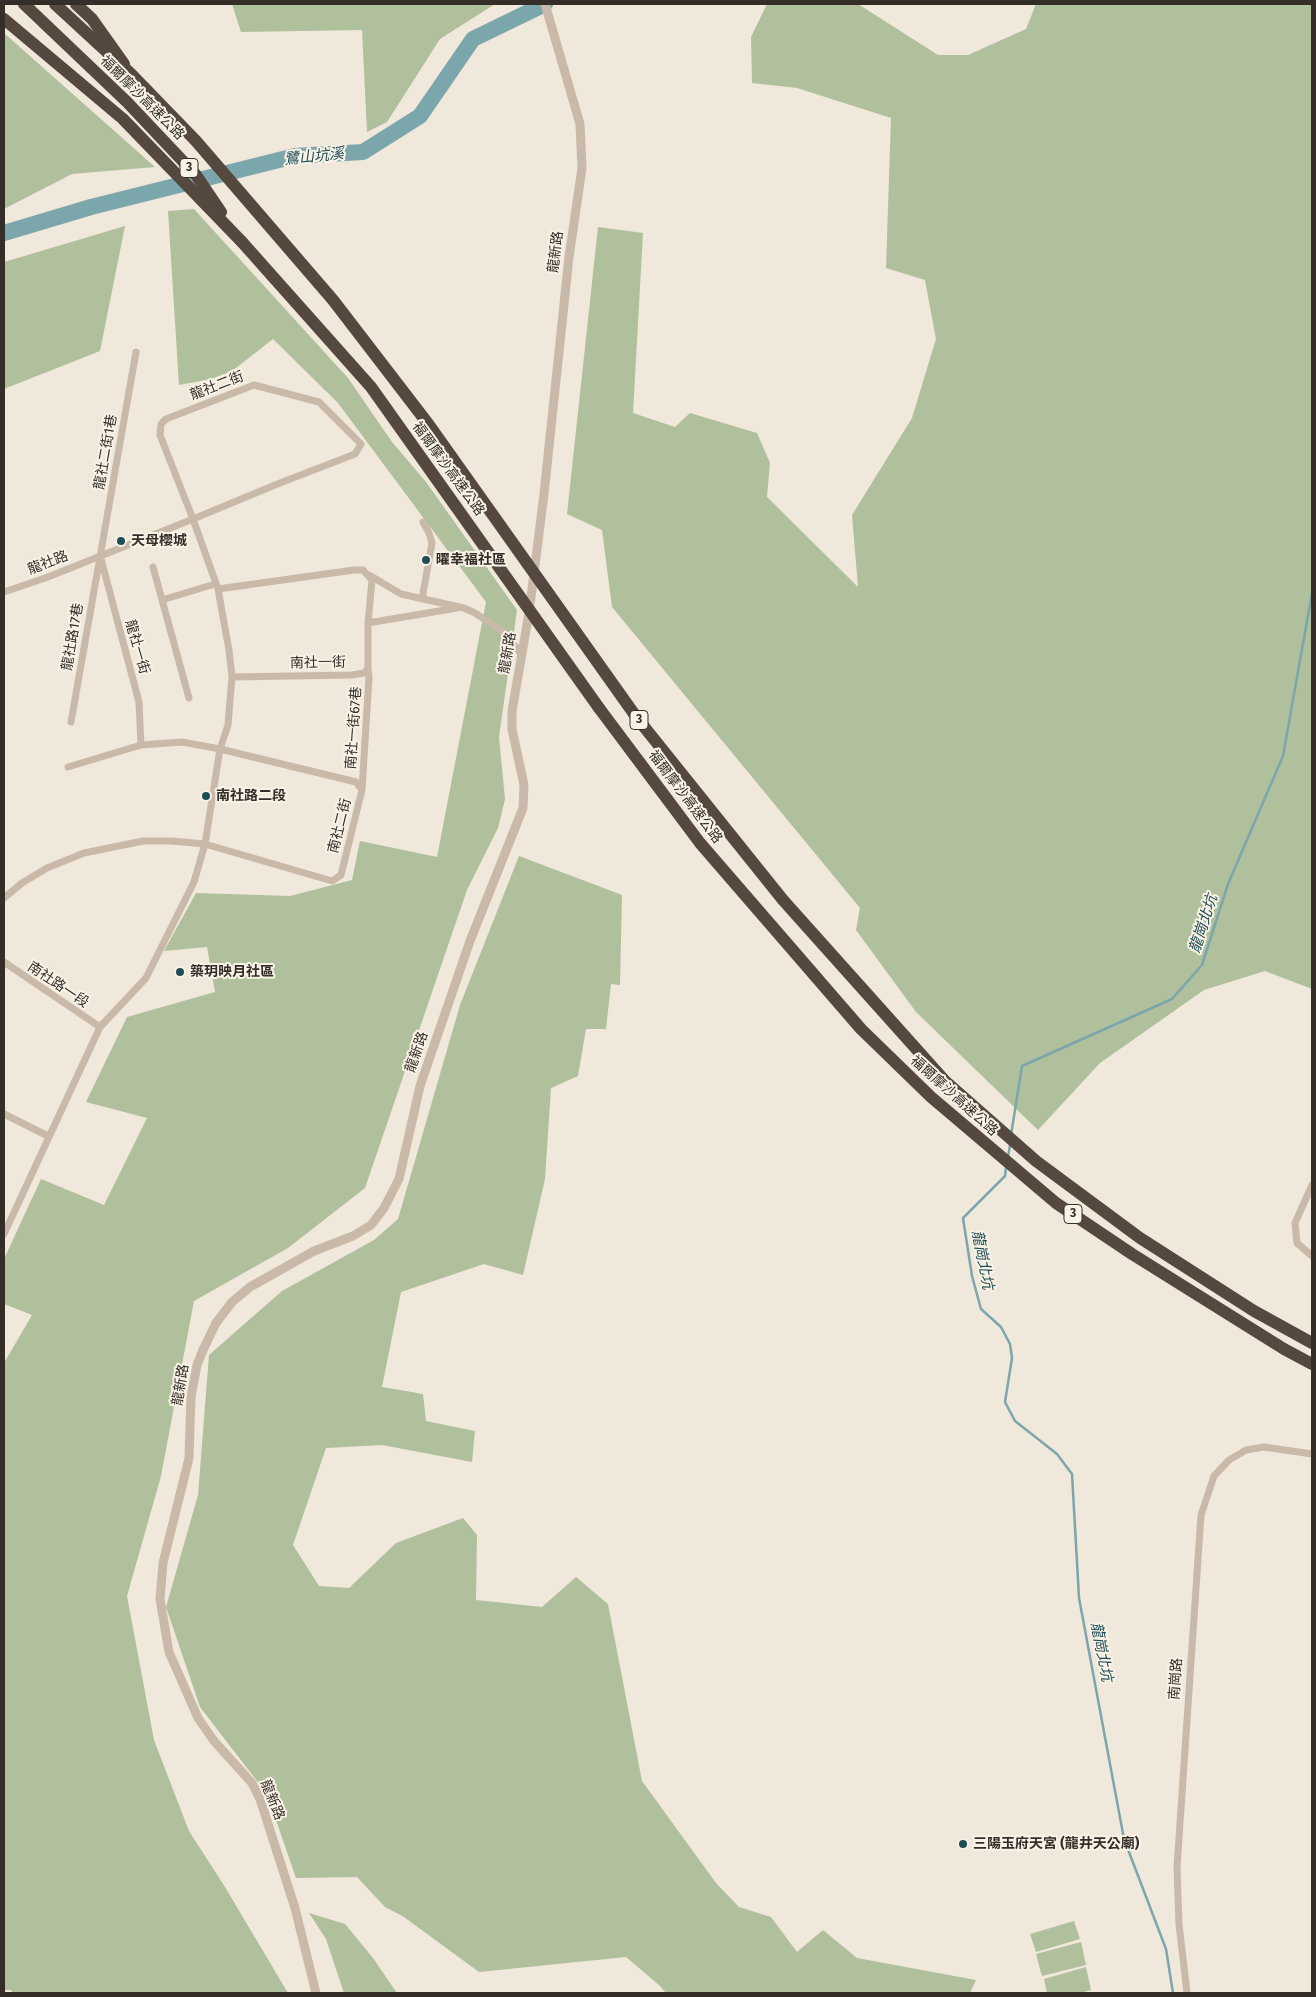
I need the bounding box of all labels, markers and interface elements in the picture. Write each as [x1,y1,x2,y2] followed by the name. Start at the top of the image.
[96,52,188,144] street label: 福爾摩沙高速公路
[283,145,345,169] water label: 鷺山坑溪
[180,158,198,178] road number: 3
[545,230,567,274] street label: 龍新路
[188,368,246,404] street label: 龍社二街
[91,413,121,491] street label: 龍社二街1巷
[408,419,488,519] street label: 福爾摩沙高速公路
[131,533,187,549] place label: 天母櫻城
[115,535,127,547] marker: 天母櫻城
[25,548,71,578] street label: 龍社路
[436,552,506,568] place label: 曜幸福社區
[420,554,432,566] marker: 曜幸福社區
[59,602,87,672] street label: 龍社路17巷
[121,618,153,676] street label: 龍社一街
[496,631,520,675] street label: 龍新路
[290,654,346,672] street label: 南社一街
[343,686,365,770] street label: 南社一街67巷
[630,710,648,730] road number: 3
[645,747,725,847] street label: 福爾摩沙高速公路
[216,788,286,804] place label: 南社路二段
[200,790,212,802] marker: 南社路二段
[325,797,355,855] street label: 南社二街
[1186,893,1222,955] water label: 龍崗北坑
[24,958,92,1012] street label: 南社路一段
[190,964,274,980] place label: 築玥映月社區
[174,966,186,978] marker: 築玥映月社區
[402,1029,432,1075] street label: 龍新路
[907,1052,1001,1140] street label: 福爾摩沙高速公路
[1064,1204,1082,1224] road number: 3
[967,1229,997,1291] water label: 龍崗北坑
[169,1363,193,1407] street label: 龍新路
[1086,1621,1116,1683] water label: 龍崗北坑
[1166,1657,1186,1701] street label: 南崗路
[256,1777,288,1823] street label: 龍新路
[973,1836,1139,1852] place label: 三陽玉府天宮 (龍井天公廟)
[957,1838,969,1850] marker: 三陽玉府天宮 (龍井天公廟)

